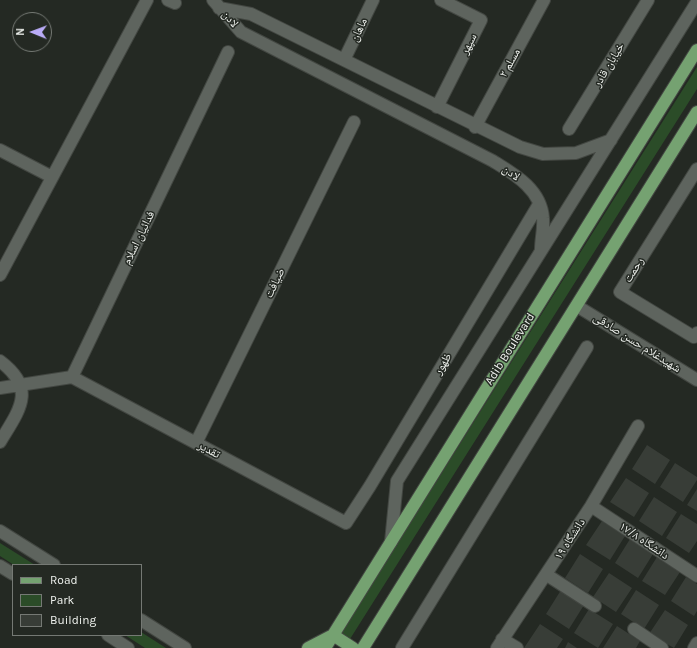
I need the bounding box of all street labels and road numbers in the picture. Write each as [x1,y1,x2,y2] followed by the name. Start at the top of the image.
[219,7,241,31] street label: لادن
[347,16,371,44] street label: ماهان
[458,31,480,57] street label: سپهر
[590,40,628,90] street label: خیابان قادر
[496,46,524,80] street label: مسلم ۲
[499,162,523,184] street label: لادن
[120,209,158,267] street label: فدائیان اسلام
[621,255,647,285] street label: رحمت
[262,266,288,300] street label: ضیافت
[482,310,538,388] street label: Adib Boulevard
[590,310,684,376] street label: شهیدغلام حسن صادقی
[431,351,455,377] street label: ظهور
[195,438,223,462] street label: تقدیر
[551,516,589,562] street label: دانشگاه ۱۹
[616,519,672,563] street label: دانشگاه ۱۷/۸

